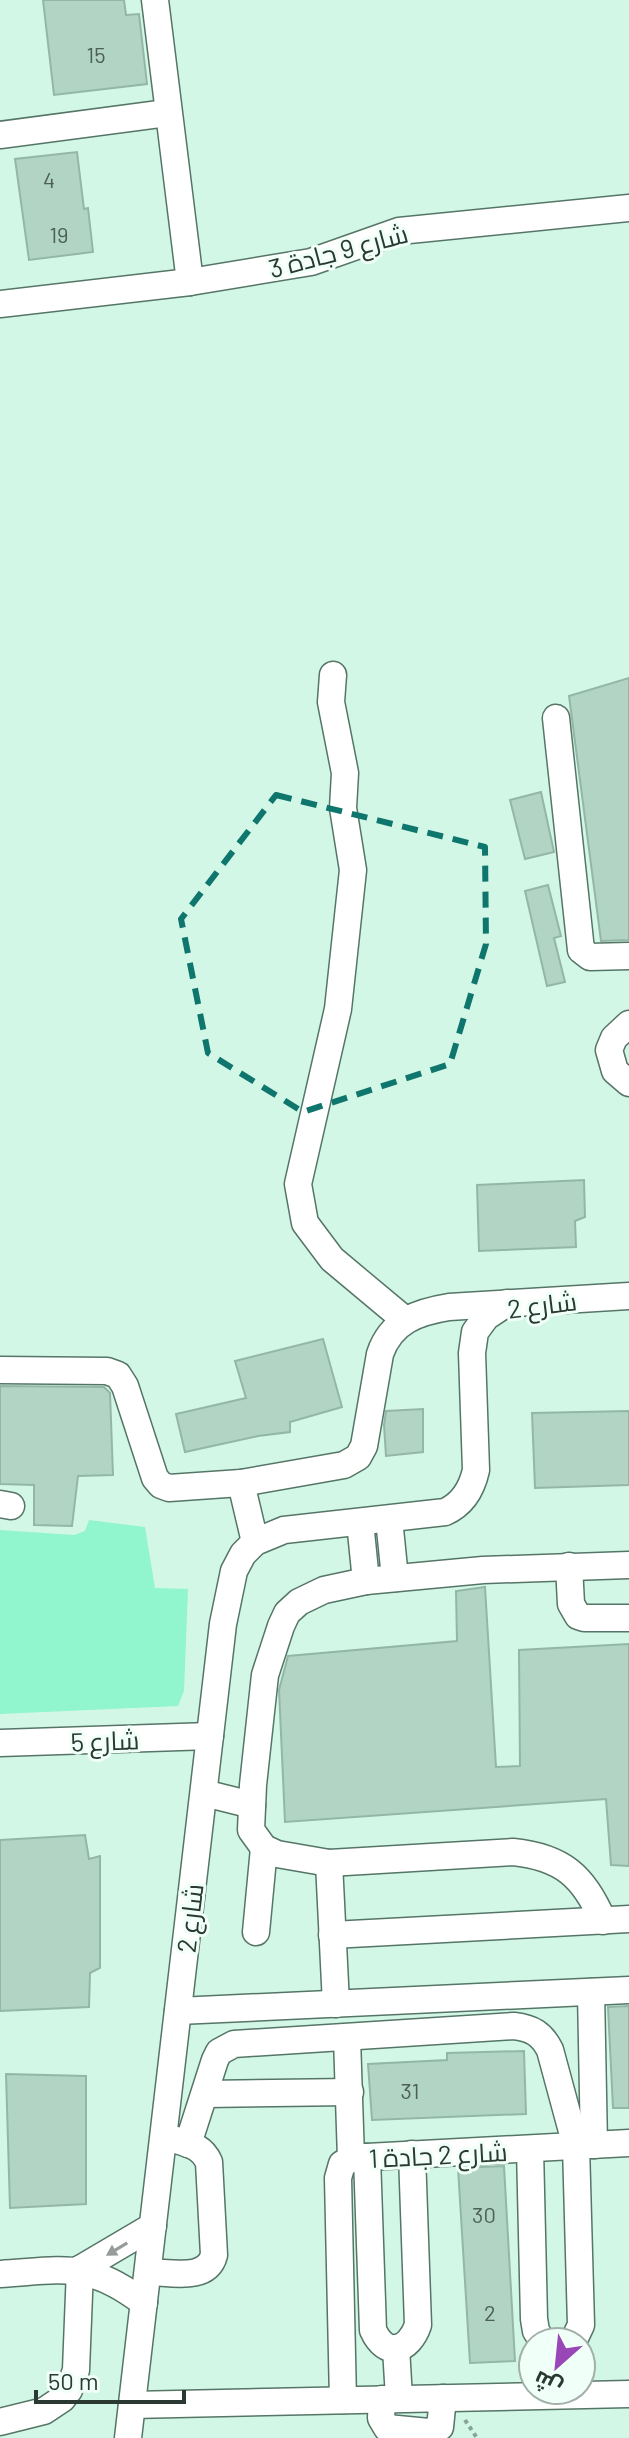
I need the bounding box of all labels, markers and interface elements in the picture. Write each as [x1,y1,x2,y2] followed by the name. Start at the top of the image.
[86,41,106,67] house number: 15
[43,166,55,192] house number: 4
[265,217,412,286] street label: شارع 9 جادة 3
[49,221,69,247] house number: 19
[506,1284,579,1327] street label: شارع 2
[70,1723,140,1760] street label: شارع 5
[169,1882,212,1955] street label: شارع 2
[401,2077,419,2103] house number: 31
[368,2135,508,2176] street label: شارع 2 جادة 1
[472,2201,496,2227] house number: 30
[106,2242,128,2256] one-way arrow
[484,2299,496,2325] house number: 2
[517,2326,597,2406] north arrow
[36,2354,184,2404] scale bar
[529,2365,567,2403] text: ش
[48,2366,99,2395] text: 50 m

